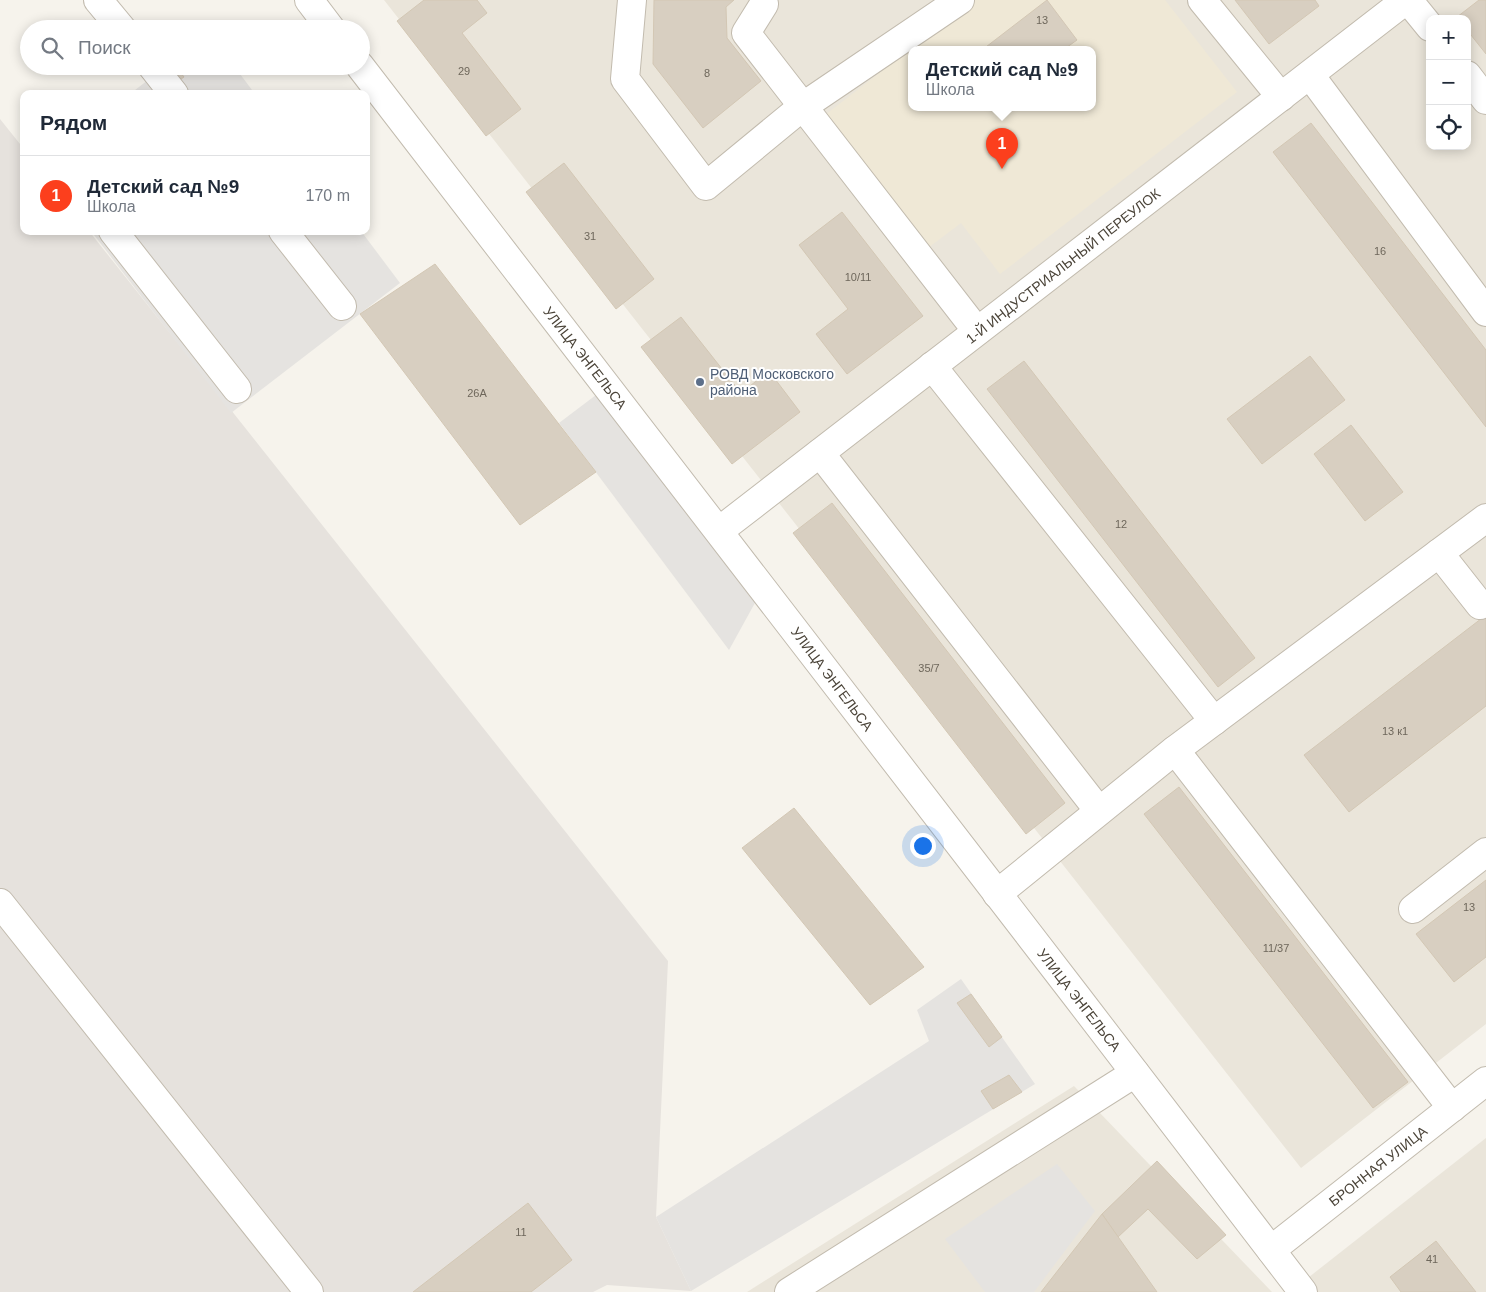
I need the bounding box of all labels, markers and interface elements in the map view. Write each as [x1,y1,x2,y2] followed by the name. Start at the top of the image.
[1036,14,1048,26] house number: 13
[1426,15,1471,150] map controls
[1426,15,1471,60] button: +
[20,20,370,75] search box
[38,34,66,62] icon: search
[78,37,131,58] text: Поиск
[908,46,1096,111] popup
[926,59,1078,80] text: Детский сад №9
[1426,60,1471,105] button: −
[458,65,470,77] house number: 29
[704,67,710,79] house number: 8
[926,81,974,98] text: Школа
[1426,105,1471,150] button: locate
[40,111,107,134] text: Рядом
[986,128,1018,169] pin: 1
[87,176,239,197] text: Детский сад №9
[962,184,1164,347] street label: 1-Й ИНДУСТРИАЛЬНЫЙ ПЕРЕУЛОК
[52,187,60,204] text: 1
[306,187,350,204] text: 170 m
[87,198,136,215] text: Школа
[584,230,596,242] house number: 31
[1374,245,1386,257] house number: 16
[845,271,871,283] house number: 10/11
[540,304,630,413] street label: УЛИЦА ЭНГЕЛЬСА
[710,366,834,398] place label: РОВД Московского района
[694,376,706,388] marker: РОВД Московского района
[467,387,487,399] house number: 26А
[1115,518,1127,530] house number: 12
[788,624,877,734] street label: УЛИЦА ЭНГЕЛЬСА
[918,662,940,674] house number: 35/7
[1382,725,1408,737] house number: 13 к1
[910,833,936,859] your location
[1463,901,1475,913] house number: 13
[1263,942,1289,954] house number: 11/37
[1034,946,1124,1055] street label: УЛИЦА ЭНГЕЛЬСА
[1326,1122,1431,1209] street label: БРОННАЯ УЛИЦА
[515,1226,527,1238] house number: 11
[1426,1253,1438,1265] house number: 41

